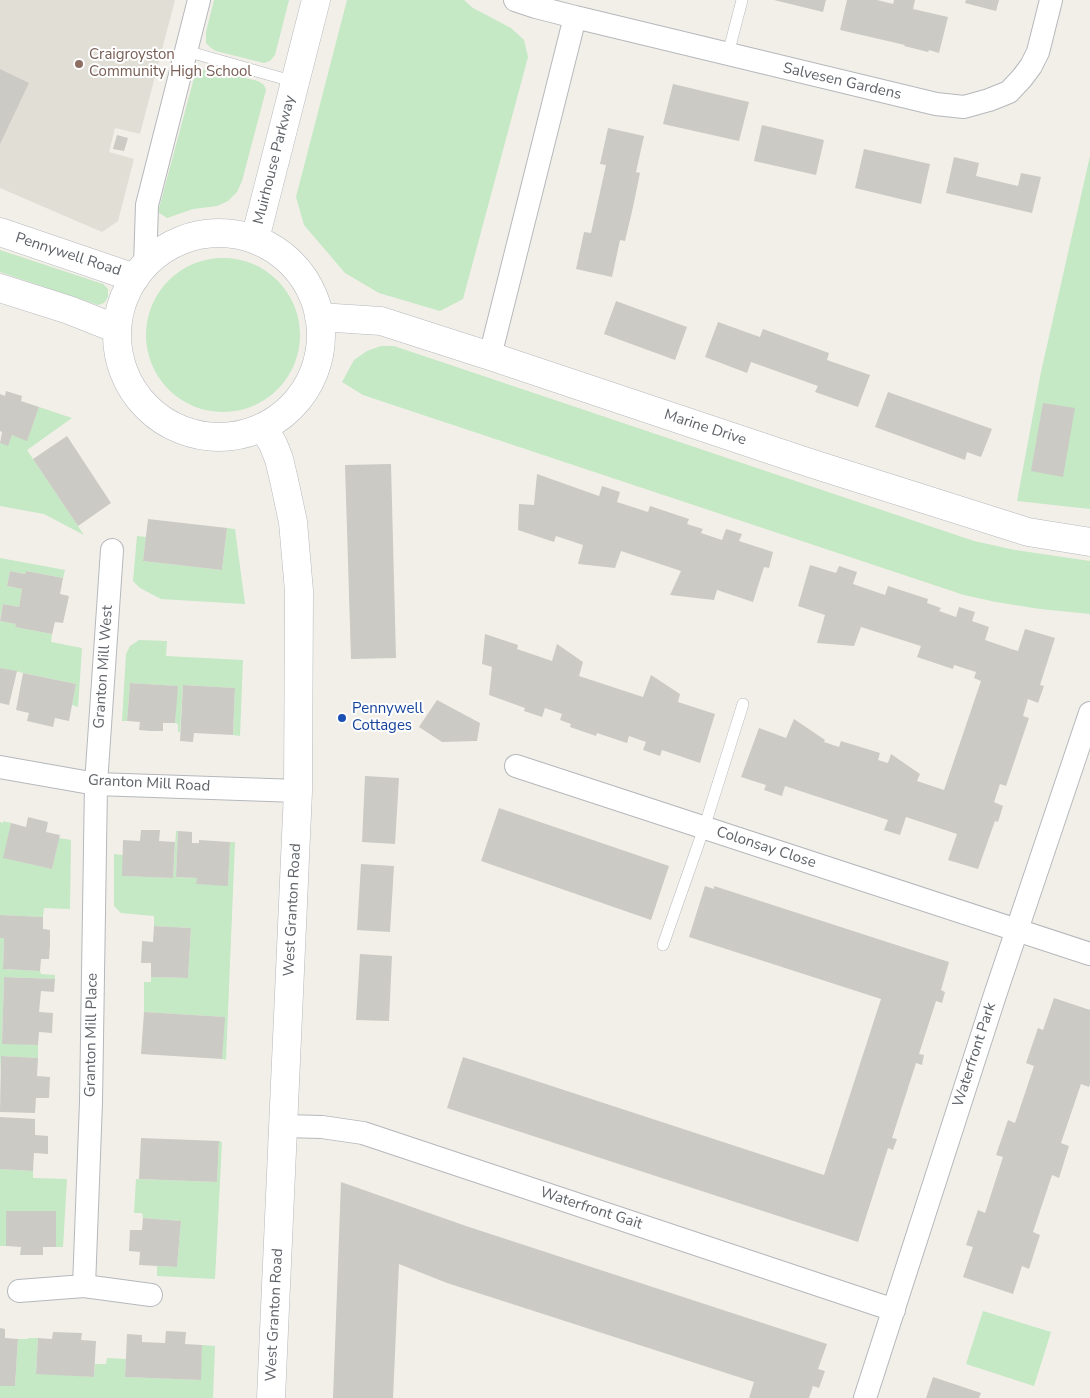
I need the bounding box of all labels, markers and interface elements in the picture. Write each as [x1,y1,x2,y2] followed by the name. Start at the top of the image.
[89,46,252,81] place label: Craigroyston Community High School
[73,58,85,70] marker: Craigroyston Community High School
[781,60,903,104] street label: Salvesen Gardens
[250,94,300,226] street label: Muirhouse Parkway
[13,229,123,281] street label: Pennywell Road
[662,406,748,450] street label: Marine Drive
[91,605,117,729] street label: Granton Mill West
[352,700,423,735] place label: Pennywell Cottages
[336,712,348,724] marker: Pennywell Cottages
[87,772,211,796] street label: Granton Mill Road
[714,823,818,873] street label: Colonsay Close
[281,843,305,977] street label: West Granton Road
[82,973,102,1097] street label: Granton Mill Place
[950,1001,1000,1109] street label: Waterfront Park
[538,1184,644,1234] street label: Waterfront Gait
[263,1248,287,1382] street label: West Granton Road

